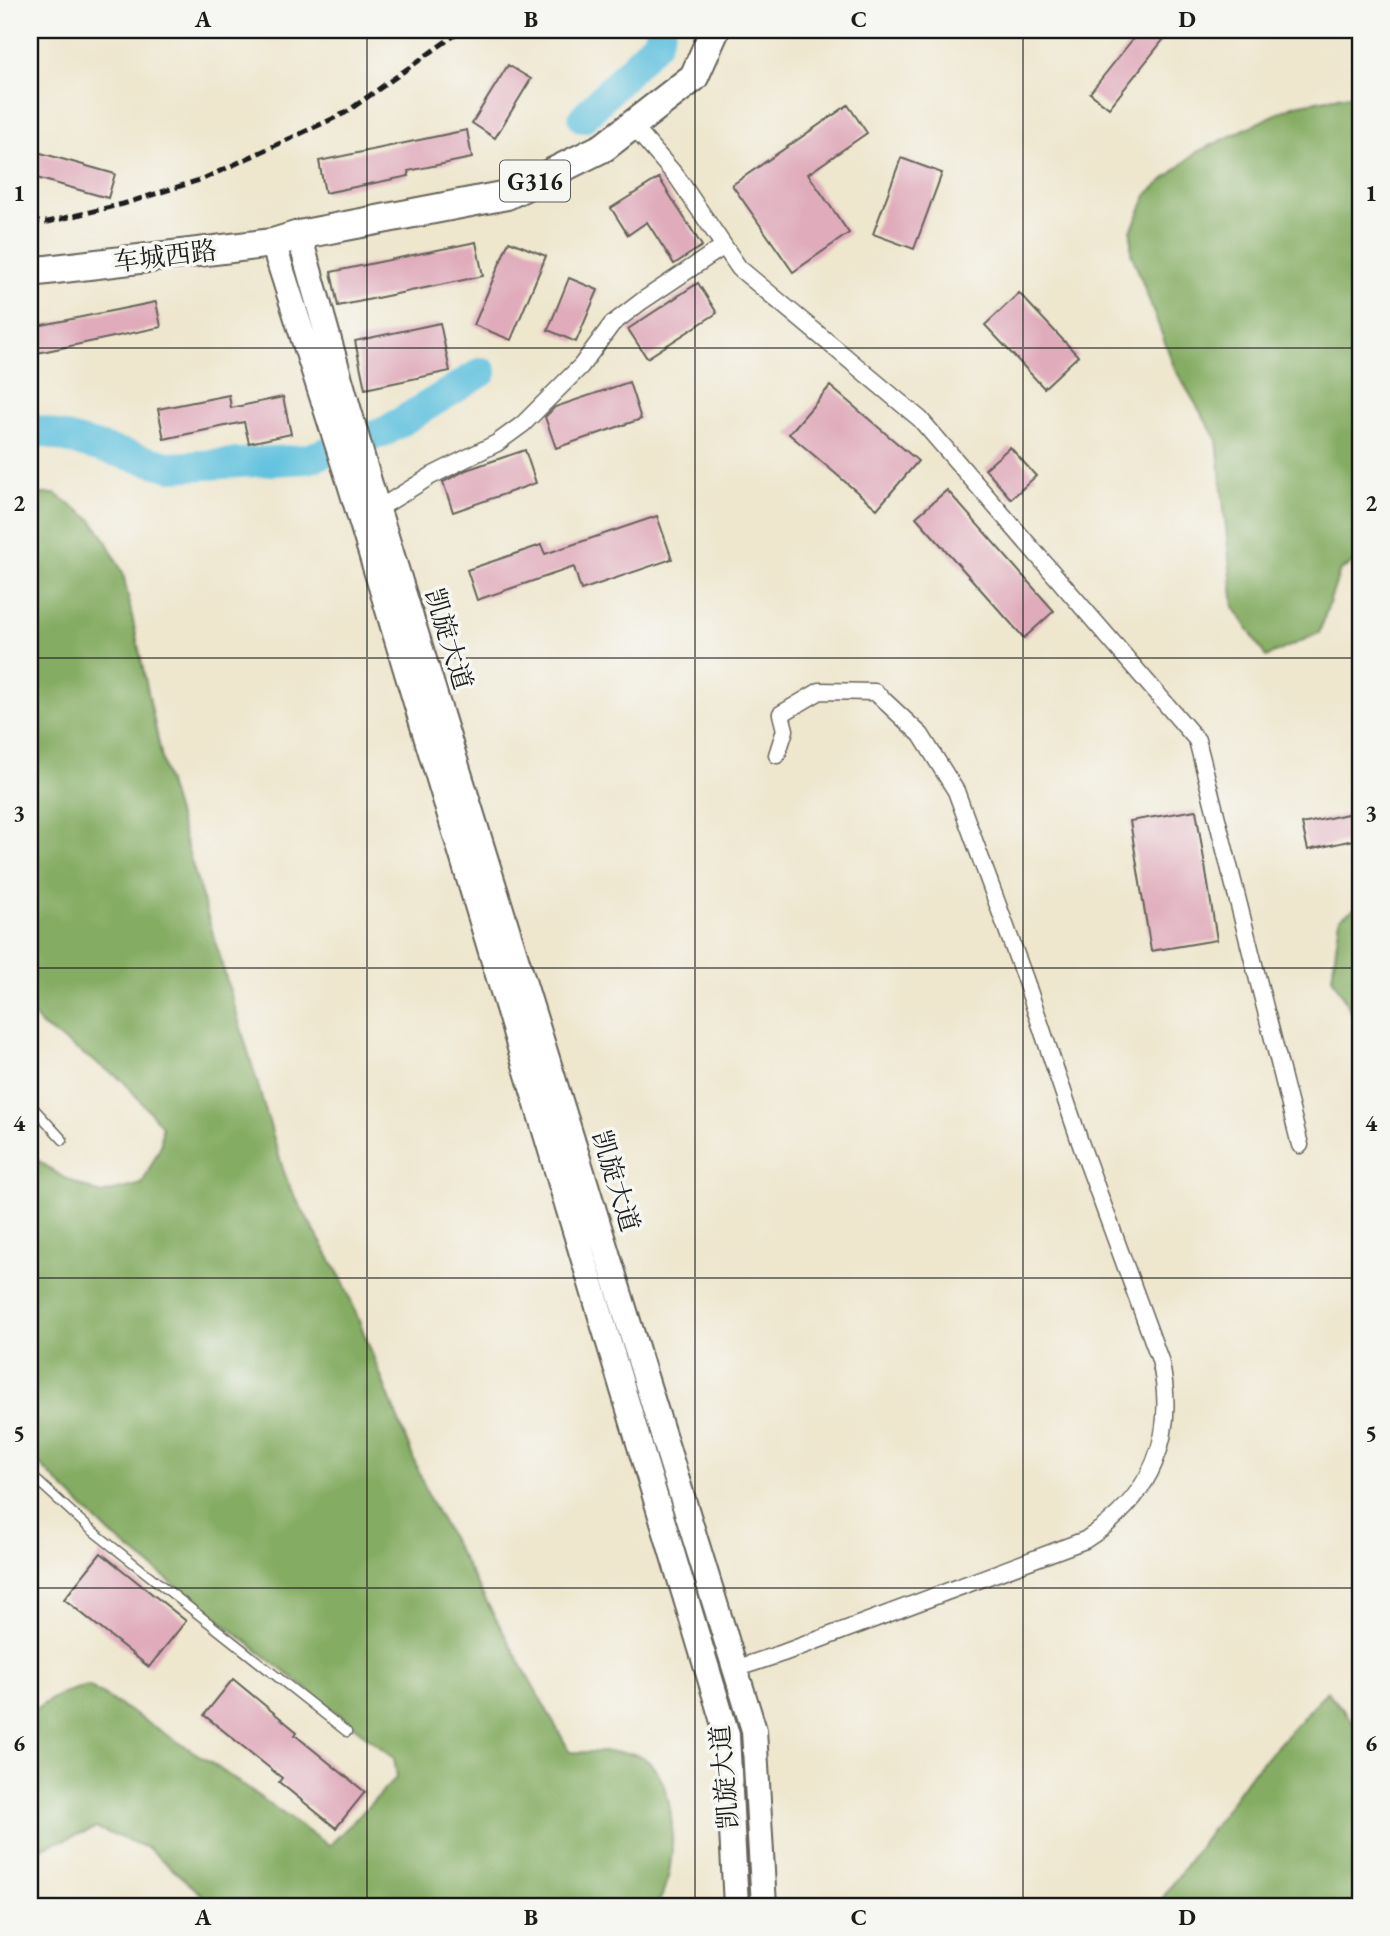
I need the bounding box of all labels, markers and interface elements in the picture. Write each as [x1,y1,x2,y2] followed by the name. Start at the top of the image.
[194,4,212,34] text: A
[524,4,538,34] text: B
[851,4,867,34] text: C
[1178,4,1196,34] text: D
[500,160,570,202] road number: G316
[13,178,25,208] text: 1
[1365,178,1377,208] text: 1
[111,233,219,279] street label: 车城西路
[13,488,25,518] text: 2
[1365,488,1377,518] text: 2
[418,584,480,694] street label: 凯旋大道
[13,798,25,828] text: 3
[1365,798,1377,828] text: 3
[13,1108,26,1138] text: 4
[1365,1108,1378,1138] text: 4
[585,1126,647,1236] street label: 凯旋大道
[13,1418,25,1448] text: 5
[1365,1418,1377,1448] text: 5
[703,1724,745,1830] street label: 凯旋大道
[13,1728,25,1758] text: 6
[1365,1728,1377,1758] text: 6
[194,1902,212,1932] text: A
[524,1902,538,1932] text: B
[851,1902,867,1932] text: C
[1178,1902,1196,1932] text: D

